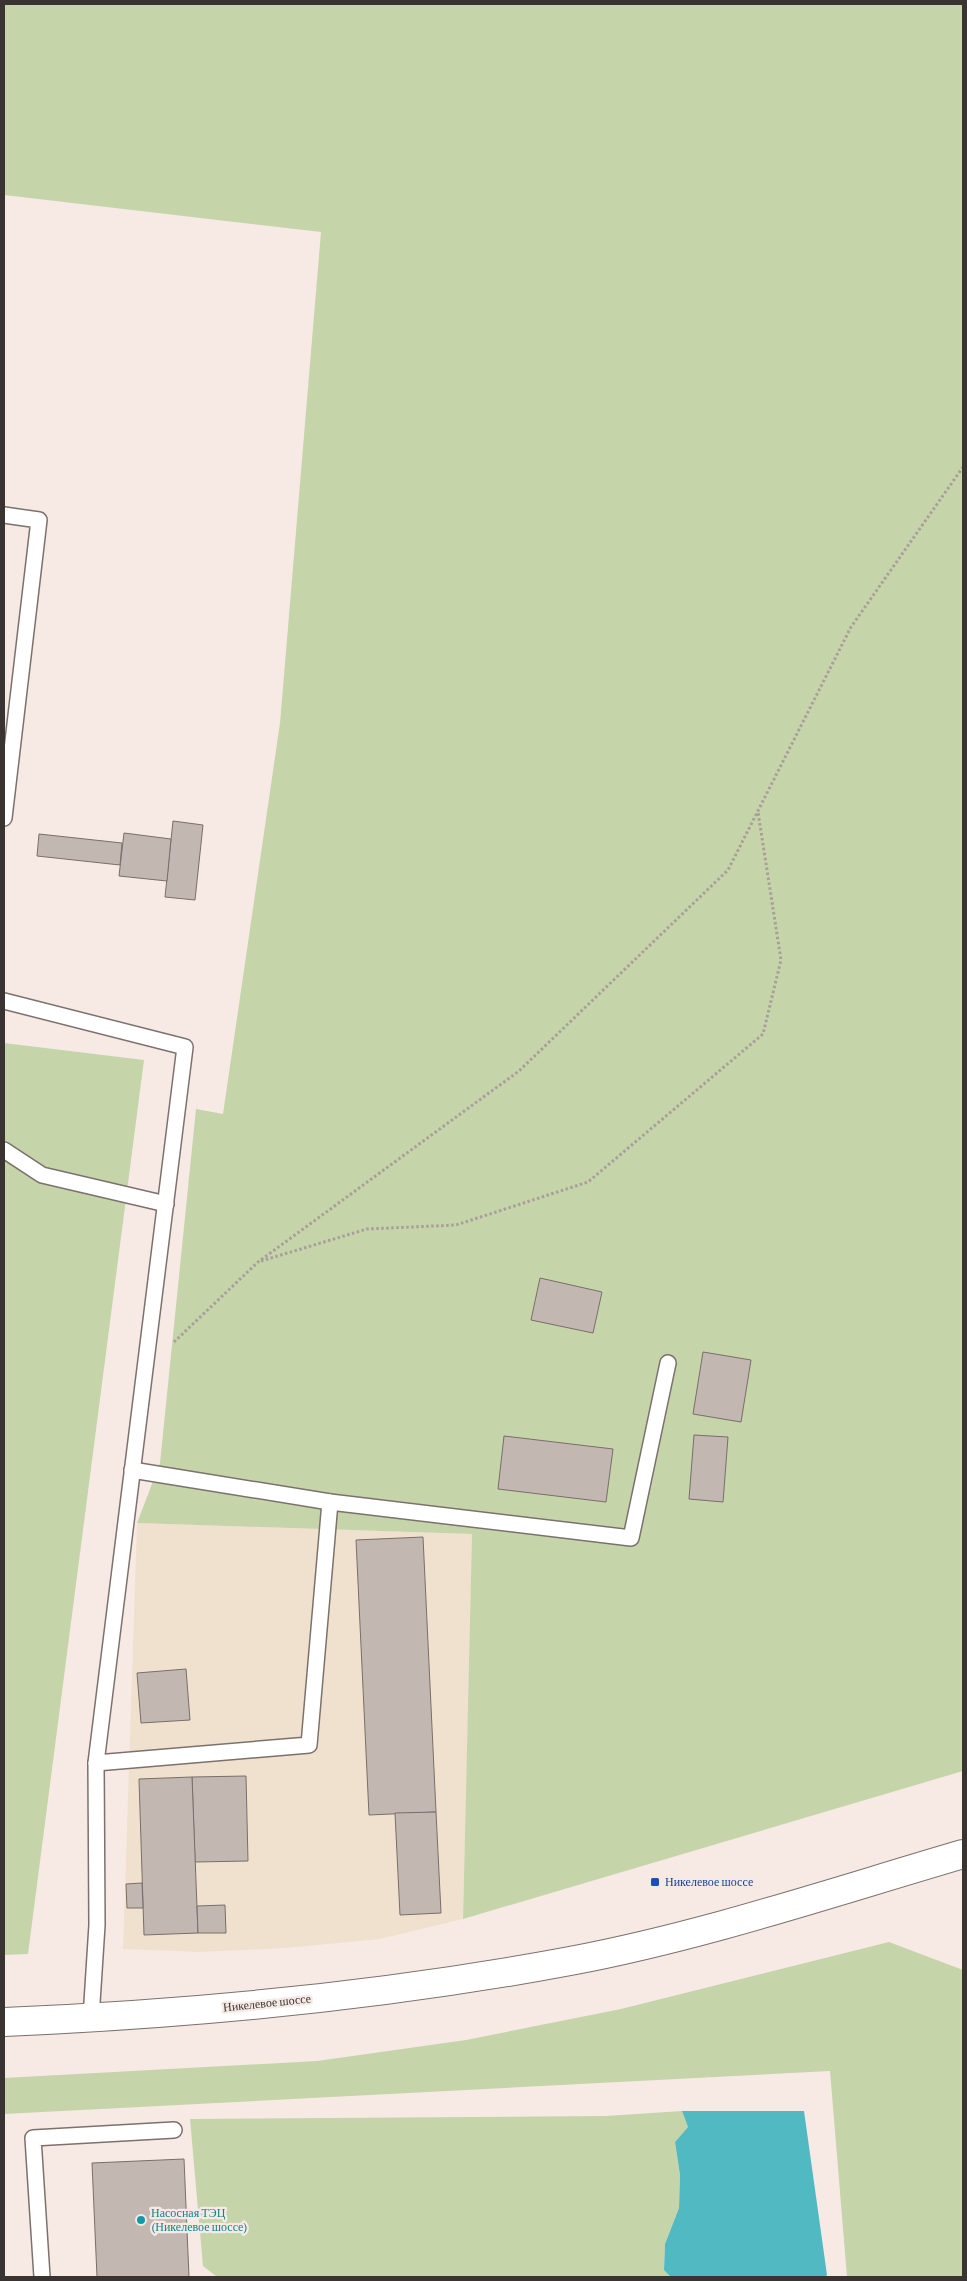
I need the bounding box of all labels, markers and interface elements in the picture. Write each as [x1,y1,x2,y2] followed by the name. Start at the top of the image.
[665,1875,753,1889] place label: Никелевое шоссе
[649,1876,661,1888] marker: Никелевое шоссе
[222,1991,312,2015] street label: Никелевое шоссе
[151,2206,248,2234] place label: Насосная ТЭЦ (Никелевое шоссе)
[135,2214,147,2226] marker: Насосная ТЭЦ (Никелевое шоссе)

